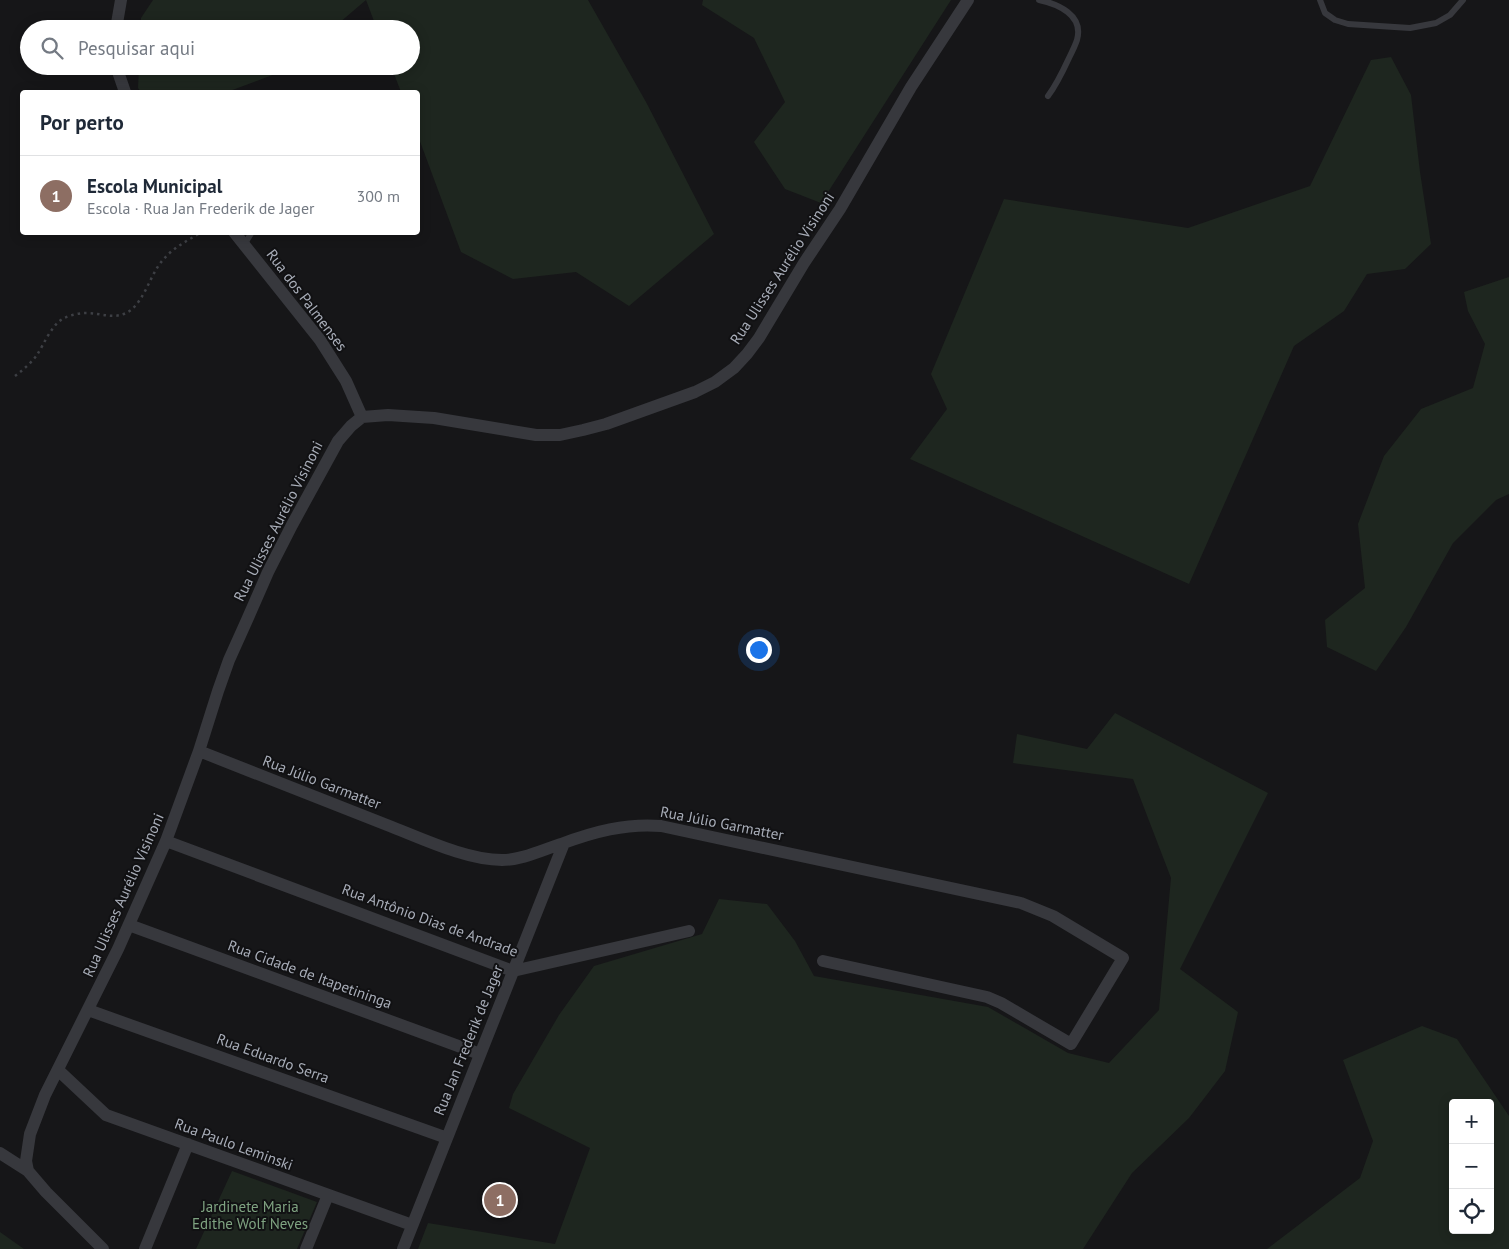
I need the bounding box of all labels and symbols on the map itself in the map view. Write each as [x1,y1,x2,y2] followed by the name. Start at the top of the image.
[726,188,838,348] street label: Rua Ulisses Aurélio Visinoni
[263,245,351,355] street label: Rua dos Palmenses
[229,438,327,604] street label: Rua Ulisses Aurélio Visinoni
[746,637,772,663] your location
[260,751,384,813] street label: Rua Júlio Garmatter
[659,802,785,844] street label: Rua Júlio Garmatter
[78,810,168,980] street label: Rua Ulisses Aurélio Visinoni
[339,879,521,961] street label: Rua Antônio Dias de Andrade
[225,935,395,1013] street label: Rua Cidade de Itapetininga
[429,962,507,1118] street label: Rua Jan Frederik de Jager
[214,1029,332,1087] street label: Rua Eduardo Serra
[172,1114,296,1174] street label: Rua Paulo Leminski
[484,1181,516,1219] pin: 1
[192,1197,308,1233] park label: Jardinete Maria Edithe Wolf Neves

